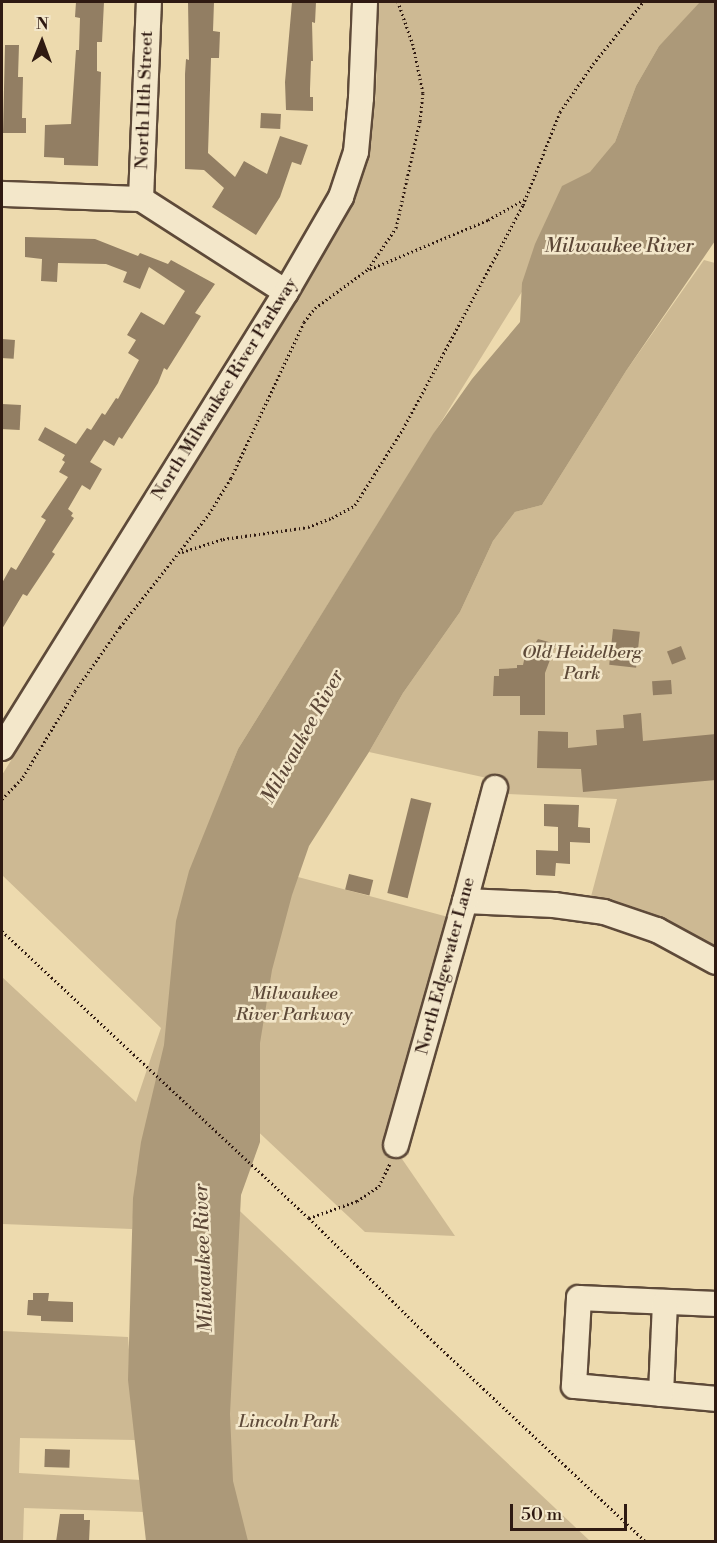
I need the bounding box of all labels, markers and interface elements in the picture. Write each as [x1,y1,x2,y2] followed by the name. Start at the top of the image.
[12,12,72,72] north arrow
[36,14,49,34] text: N
[132,30,158,170] street label: North 11th Street
[544,234,694,258] water label: Milwaukee River
[147,274,303,504] street label: North Milwaukee River Parkway
[522,643,642,686] park label: Old Heidelberg Park
[256,666,350,808] water label: Milwaukee River
[412,875,480,1057] street label: North Edgewater Lane
[236,984,352,1026] park label: Milwaukee River Parkway
[189,1183,219,1333] water label: Milwaukee River
[239,1411,339,1433] park label: Lincoln Park
[513,1492,630,1530] scale bar
[521,1503,562,1526] text: 50 m

